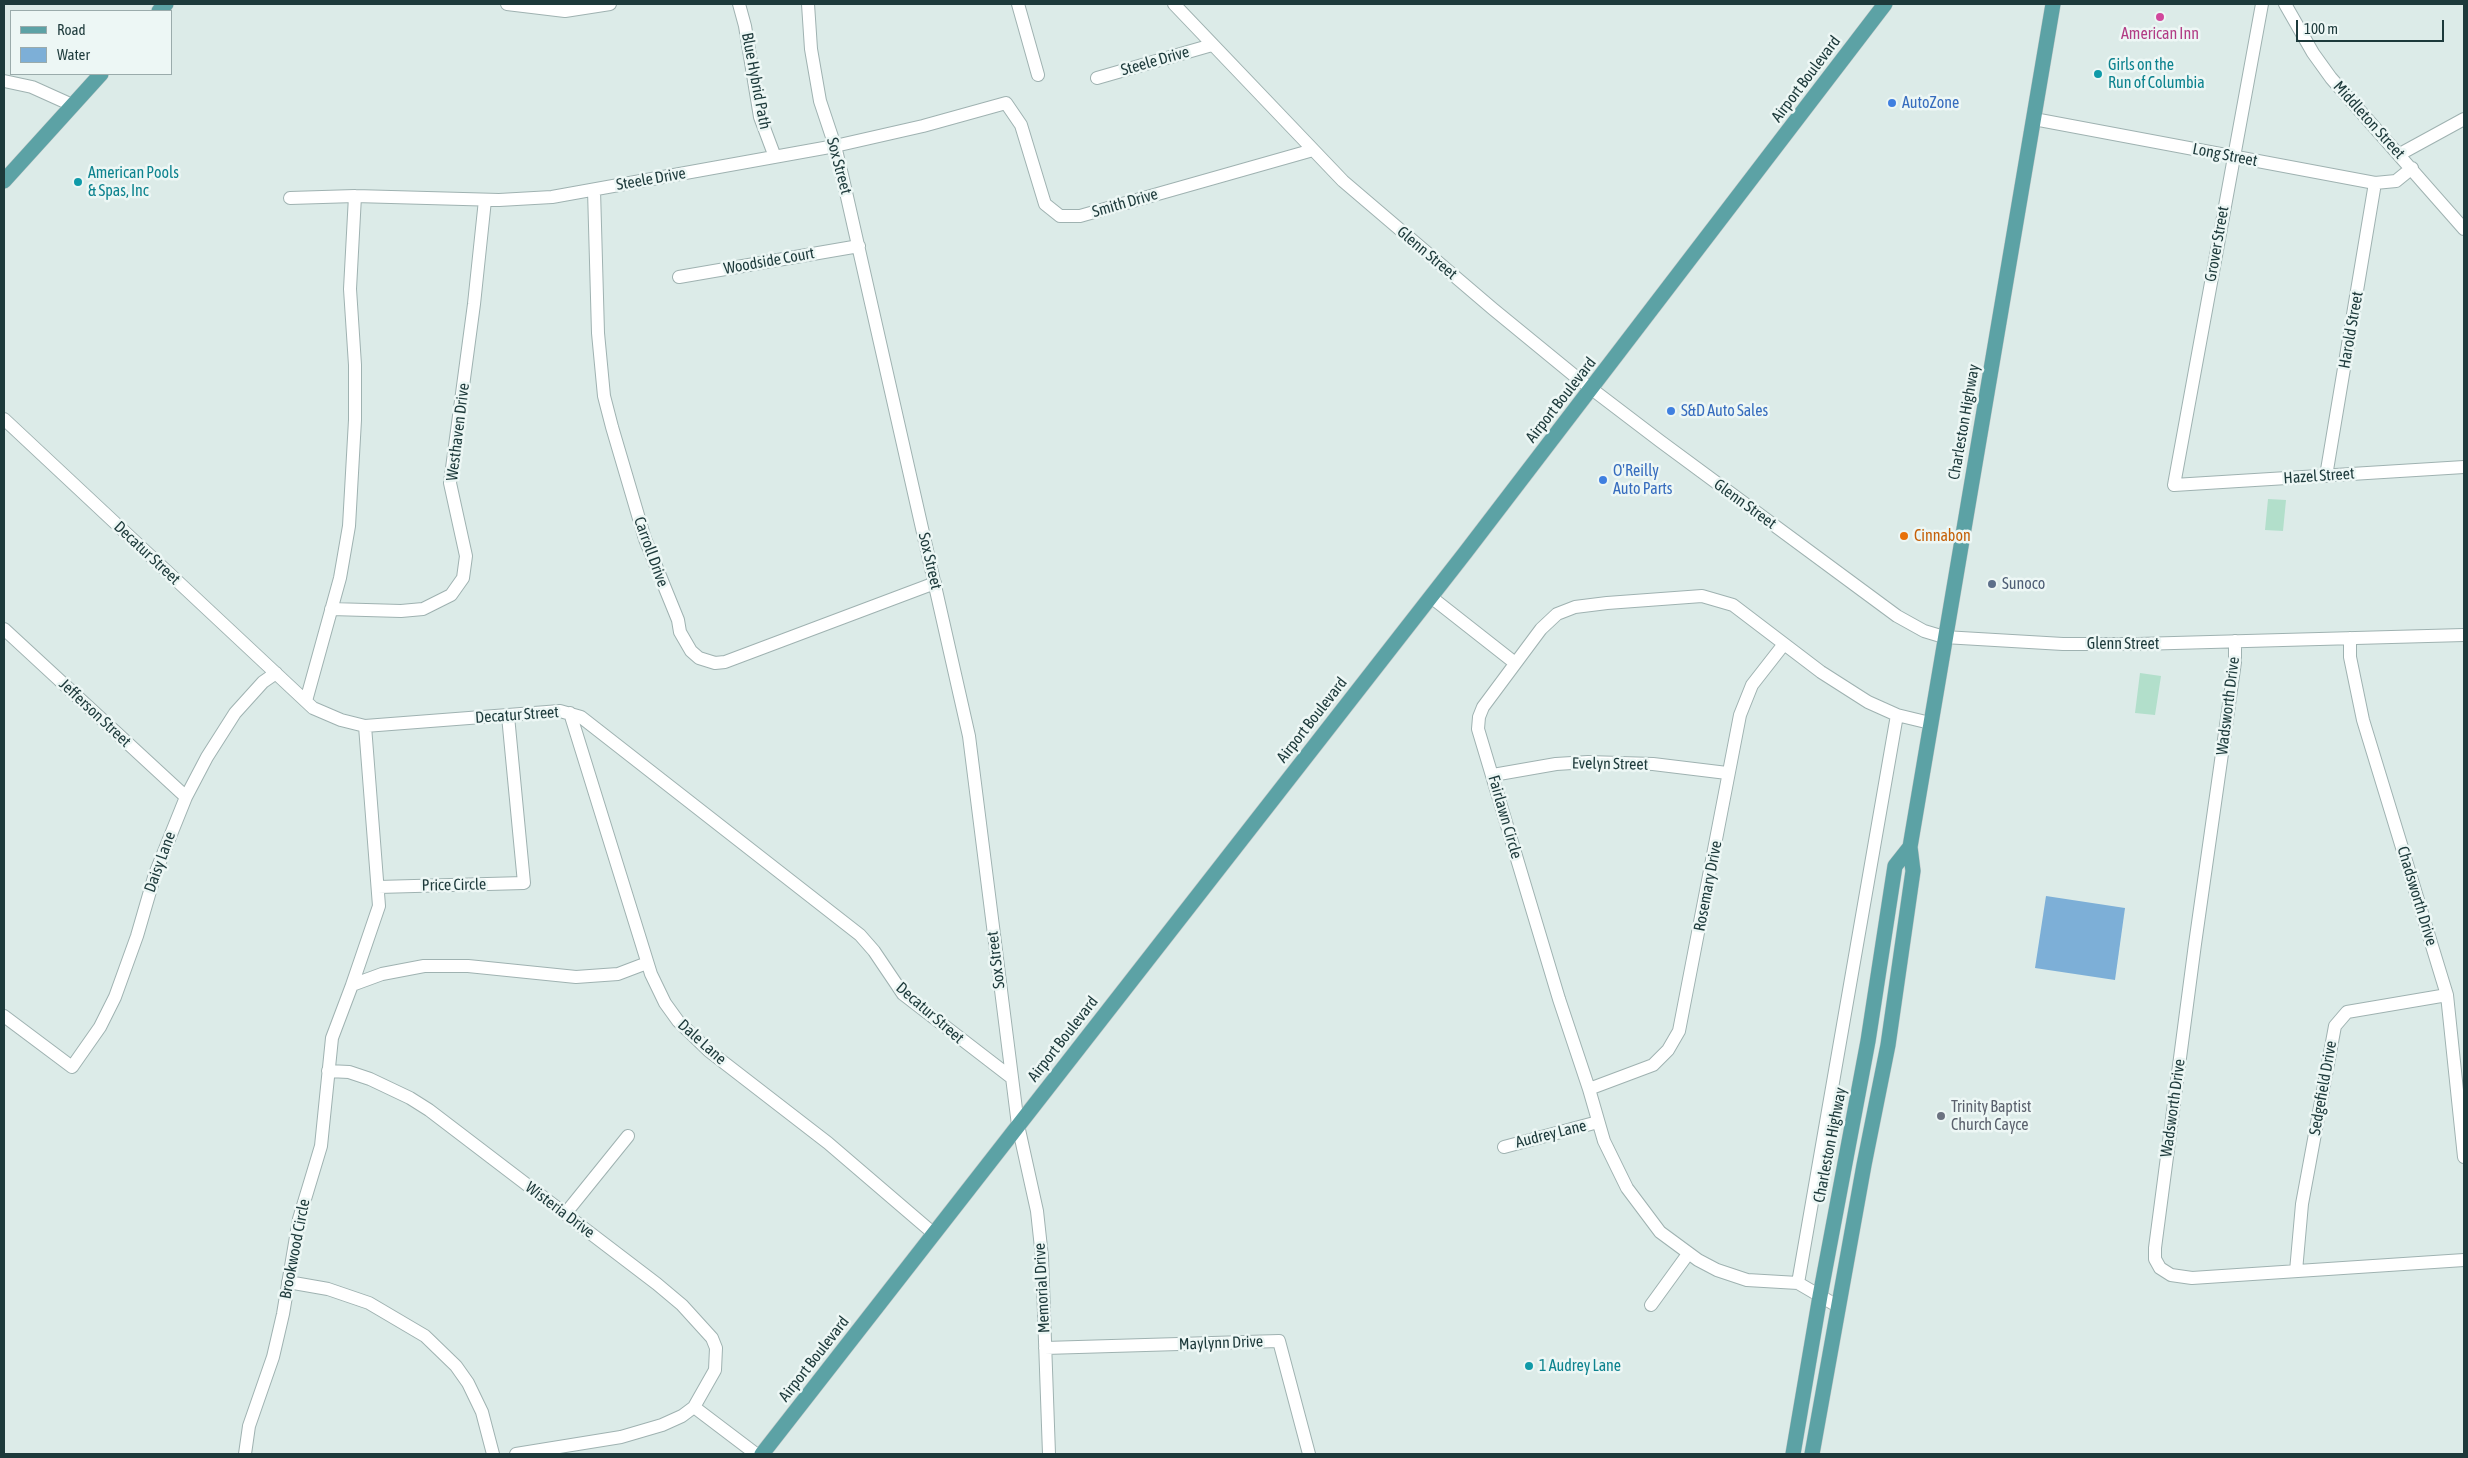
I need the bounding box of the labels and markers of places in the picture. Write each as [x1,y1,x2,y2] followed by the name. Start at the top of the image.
[2154,11,2166,23] marker: American Inn
[2121,24,2199,44] place label: American Inn
[2108,55,2205,93] place label: Girls on the Run of Columbia
[2092,68,2104,80] marker: Girls on the Run of Columbia
[1902,93,1959,113] place label: AutoZone
[1886,97,1898,109] marker: AutoZone
[88,163,179,201] place label: American Pools & Spas, Inc
[72,176,84,188] marker: American Pools & Spas, Inc
[1681,401,1768,421] place label: S&D Auto Sales
[1665,405,1677,417] marker: S&D Auto Sales
[1613,461,1673,499] place label: O'Reilly Auto Parts
[1597,474,1609,486] marker: O'Reilly Auto Parts
[1914,526,1971,546] place label: Cinnabon
[1898,530,1910,542] marker: Cinnabon
[2002,574,2045,594] place label: Sunoco
[1986,578,1998,590] marker: Sunoco
[1951,1097,2031,1135] place label: Trinity Baptist Church Cayce
[1935,1110,1947,1122] marker: Trinity Baptist Church Cayce
[1539,1356,1621,1376] place label: 1 Audrey Lane
[1523,1360,1535,1372] marker: 1 Audrey Lane

